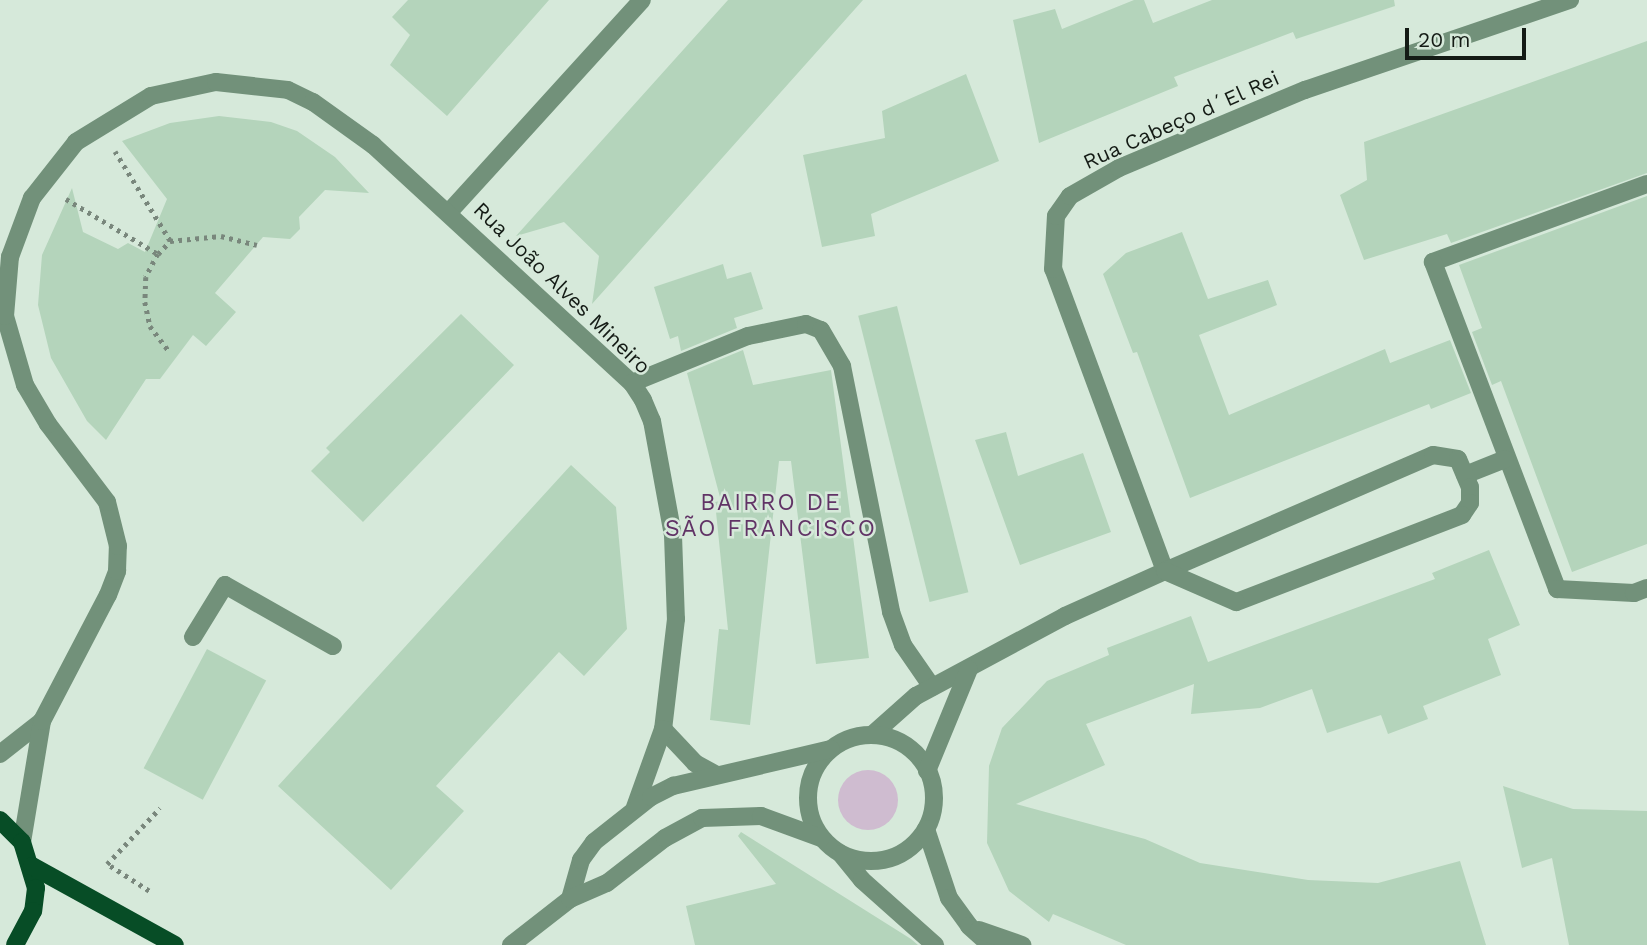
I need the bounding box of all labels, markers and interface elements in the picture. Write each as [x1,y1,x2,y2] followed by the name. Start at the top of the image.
[1409,14,1530,58] scale bar
[1418,27,1470,52] text: 20 m
[1079,65,1283,175] street label: Rua Cabeço d´El Rei
[468,196,656,380] street label: Rua João Alves Mineiro
[667,489,875,543] district label: BAIRRO DE SÃO FRANCISCO

